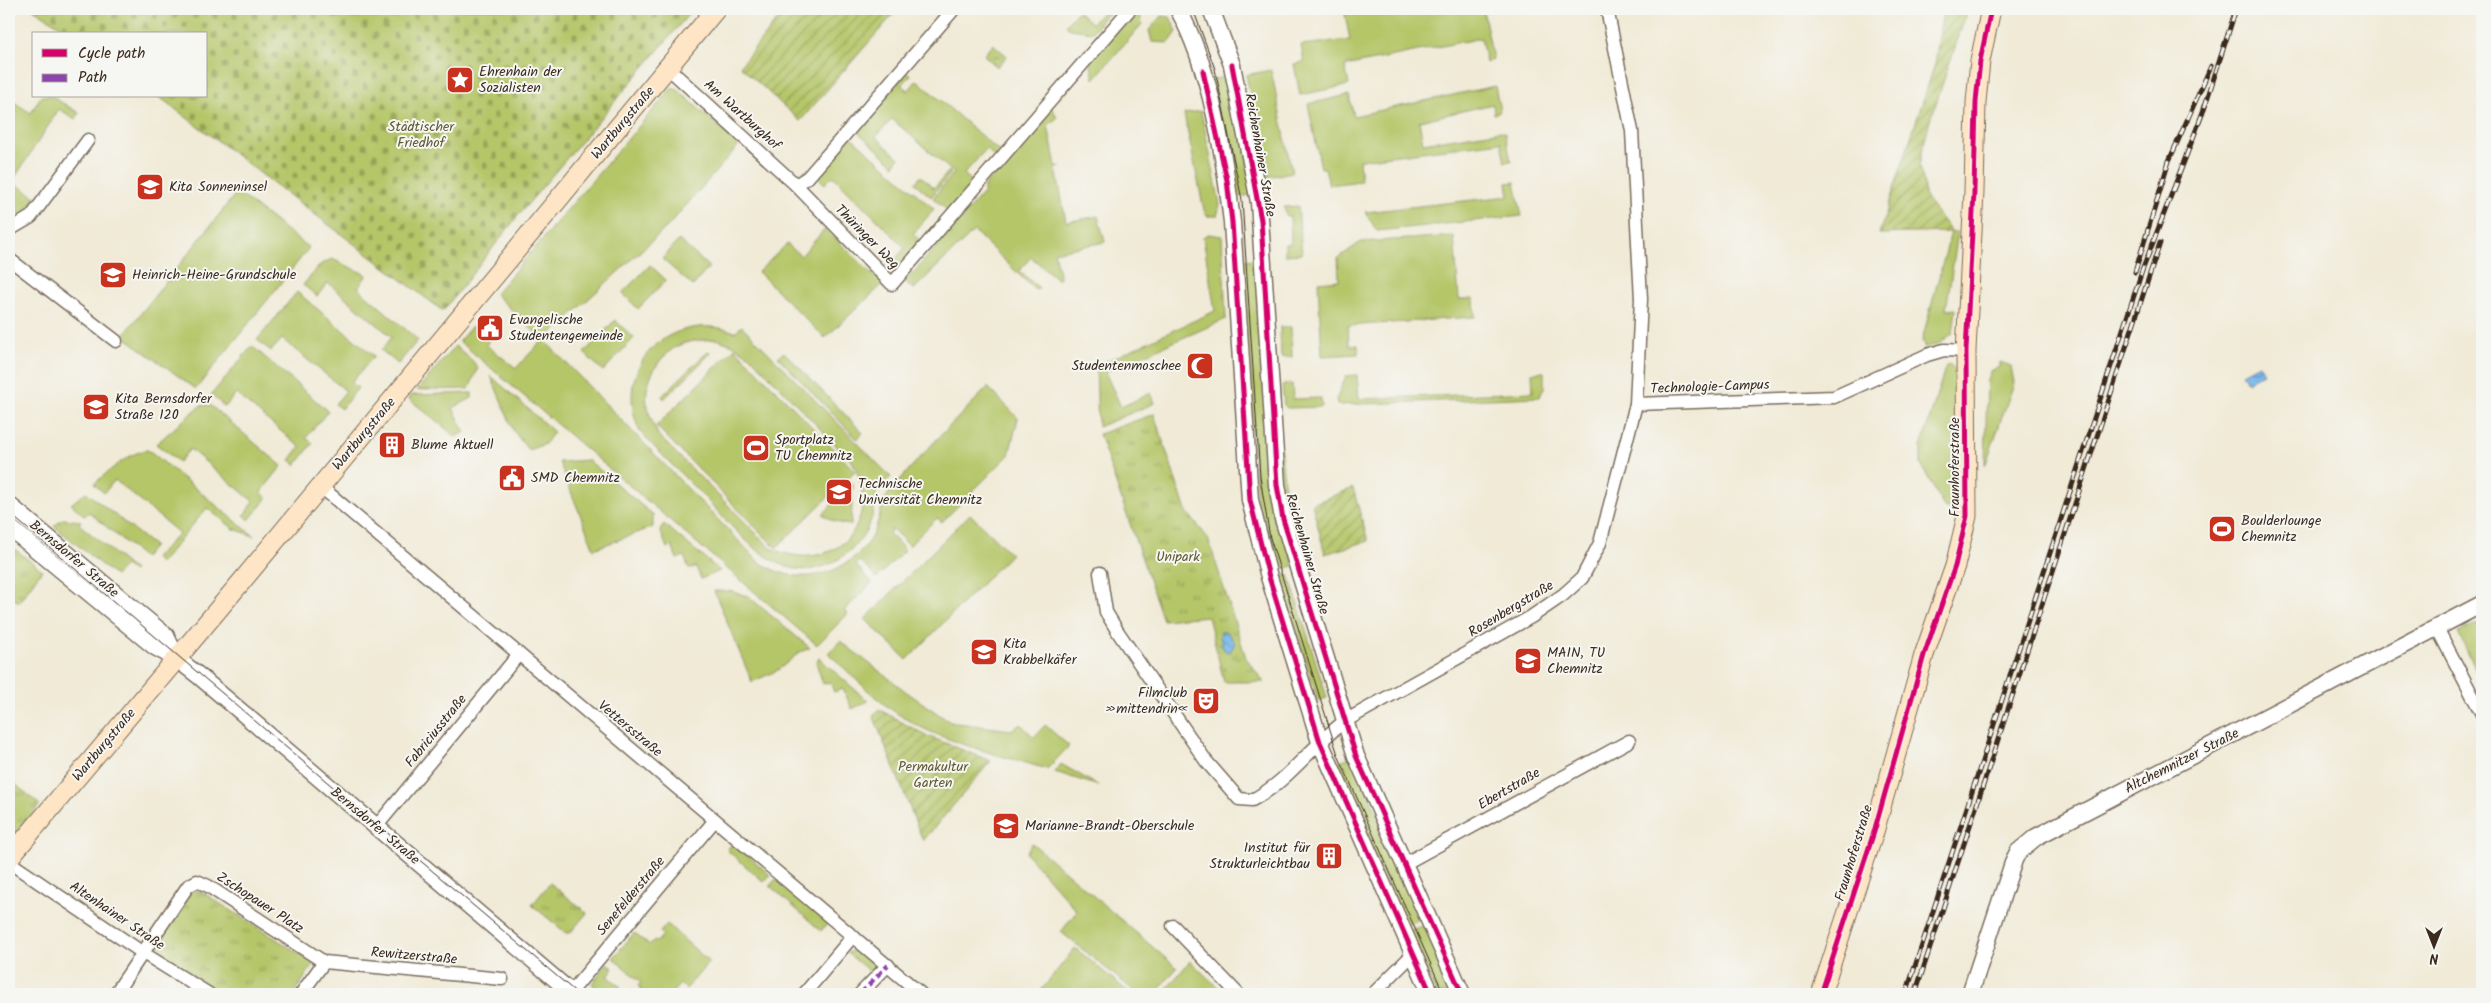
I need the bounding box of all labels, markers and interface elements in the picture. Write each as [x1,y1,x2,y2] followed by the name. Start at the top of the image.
[32,32,208,98] legend
[78,42,145,66] text: Cycle path
[479,61,563,99] place label: Ehrenhain der Sozialisten
[445,65,475,95] place icon: Ehrenhain der Sozialisten
[78,66,107,90] text: Path
[698,74,787,157] street label: Am Wartburghof
[586,81,661,165] street label: Wartburgstraße
[1238,91,1282,219] street label: Reichenhainer Straße
[388,116,455,154] park label: Städtischer Friedhof
[135,172,165,202] school or university icon: Kita Sonneninsel
[169,176,268,198] place label: Kita Sonneninsel
[829,199,905,275] street label: Thüringer Weg
[98,260,128,290] school or university icon: Heinrich-Heine-Grundschule
[132,264,297,286] place label: Heinrich-Heine-Grundschule
[509,309,624,347] place label: Evangelische Studentengemeinde
[475,313,505,343] public building icon: Evangelische Studentengemeinde
[1185,351,1215,381] mosque icon: Studentenmoschee
[1072,355,1182,377] place label: Studentenmoschee
[1650,374,1770,400] street label: Technologie-Campus
[115,388,213,426] place label: Kita Bernsdorfer Straße 120
[81,392,111,422] school or university icon: Kita Bernsdorfer Straße 120
[327,392,402,476] street label: Wartburgstraße
[1944,416,1966,517] street label: Fraunhoferstraße
[775,429,852,467] place label: Sportplatz TU Chemnitz
[377,430,407,460] building icon: Blume Aktuell
[741,433,771,463] sports icon: Sportplatz TU Chemnitz
[411,434,494,456] place label: Blume Aktuell
[497,463,527,493] public building icon: SMD Chemnitz
[531,467,620,489] place label: SMD Chemnitz
[858,473,982,511] place label: Technische Universität Chemnitz
[824,477,854,507] school or university icon: Technische Universität Chemnitz
[1279,491,1335,618] street label: Reichenhainer Straße
[2241,510,2322,548] place label: Boulderlounge Chemnitz
[2207,514,2237,544] sports icon: Boulderlounge Chemnitz
[24,515,124,604] street label: Bernsdorfer Straße
[1156,546,1200,568] park label: Unipark
[1464,574,1559,643] street label: Rosenbergstraße
[1003,633,1078,671] place label: Kita Krabbelkäfer
[969,637,999,667] school or university icon: Kita Krabbelkäfer
[1547,642,1605,680] place label: MAIN, TU Chemnitz
[1513,646,1543,676] school or university icon: MAIN, TU Chemnitz
[1105,682,1189,720] place label: Filmclub »mittendrin«
[1191,686,1221,716] theatre icon: Filmclub »mittendrin«
[400,689,473,772] street label: Fabriciusstraße
[593,695,668,763] street label: Vettersstraße
[67,703,142,787] street label: Wartburgstraße
[2121,722,2244,799] street label: Altchemnitzer Straße
[898,756,969,794] park label: Permakultur Garten
[1474,762,1545,816] street label: Ebertstraße
[325,782,425,871] street label: Bernsdorfer Straße
[1829,801,1879,904] street label: Fraunhoferstraße
[991,811,1021,841] school or university icon: Marianne-Brandt-Oberschule
[1025,815,1195,837] place label: Marianne-Brandt-Oberschule
[1210,837,1311,875] place label: Institut für Strukturleichtbau
[1314,841,1344,871] building icon: Institut für Strukturleichtbau
[591,851,671,940] street label: Senefelderstraße
[212,866,308,940] street label: Zschopauer Platz
[65,876,170,957] street label: Altenhainer Straße
[2408,920,2458,970] north arrow
[370,941,459,971] street label: Rewitzerstraße
[2429,947,2438,969] text: N

